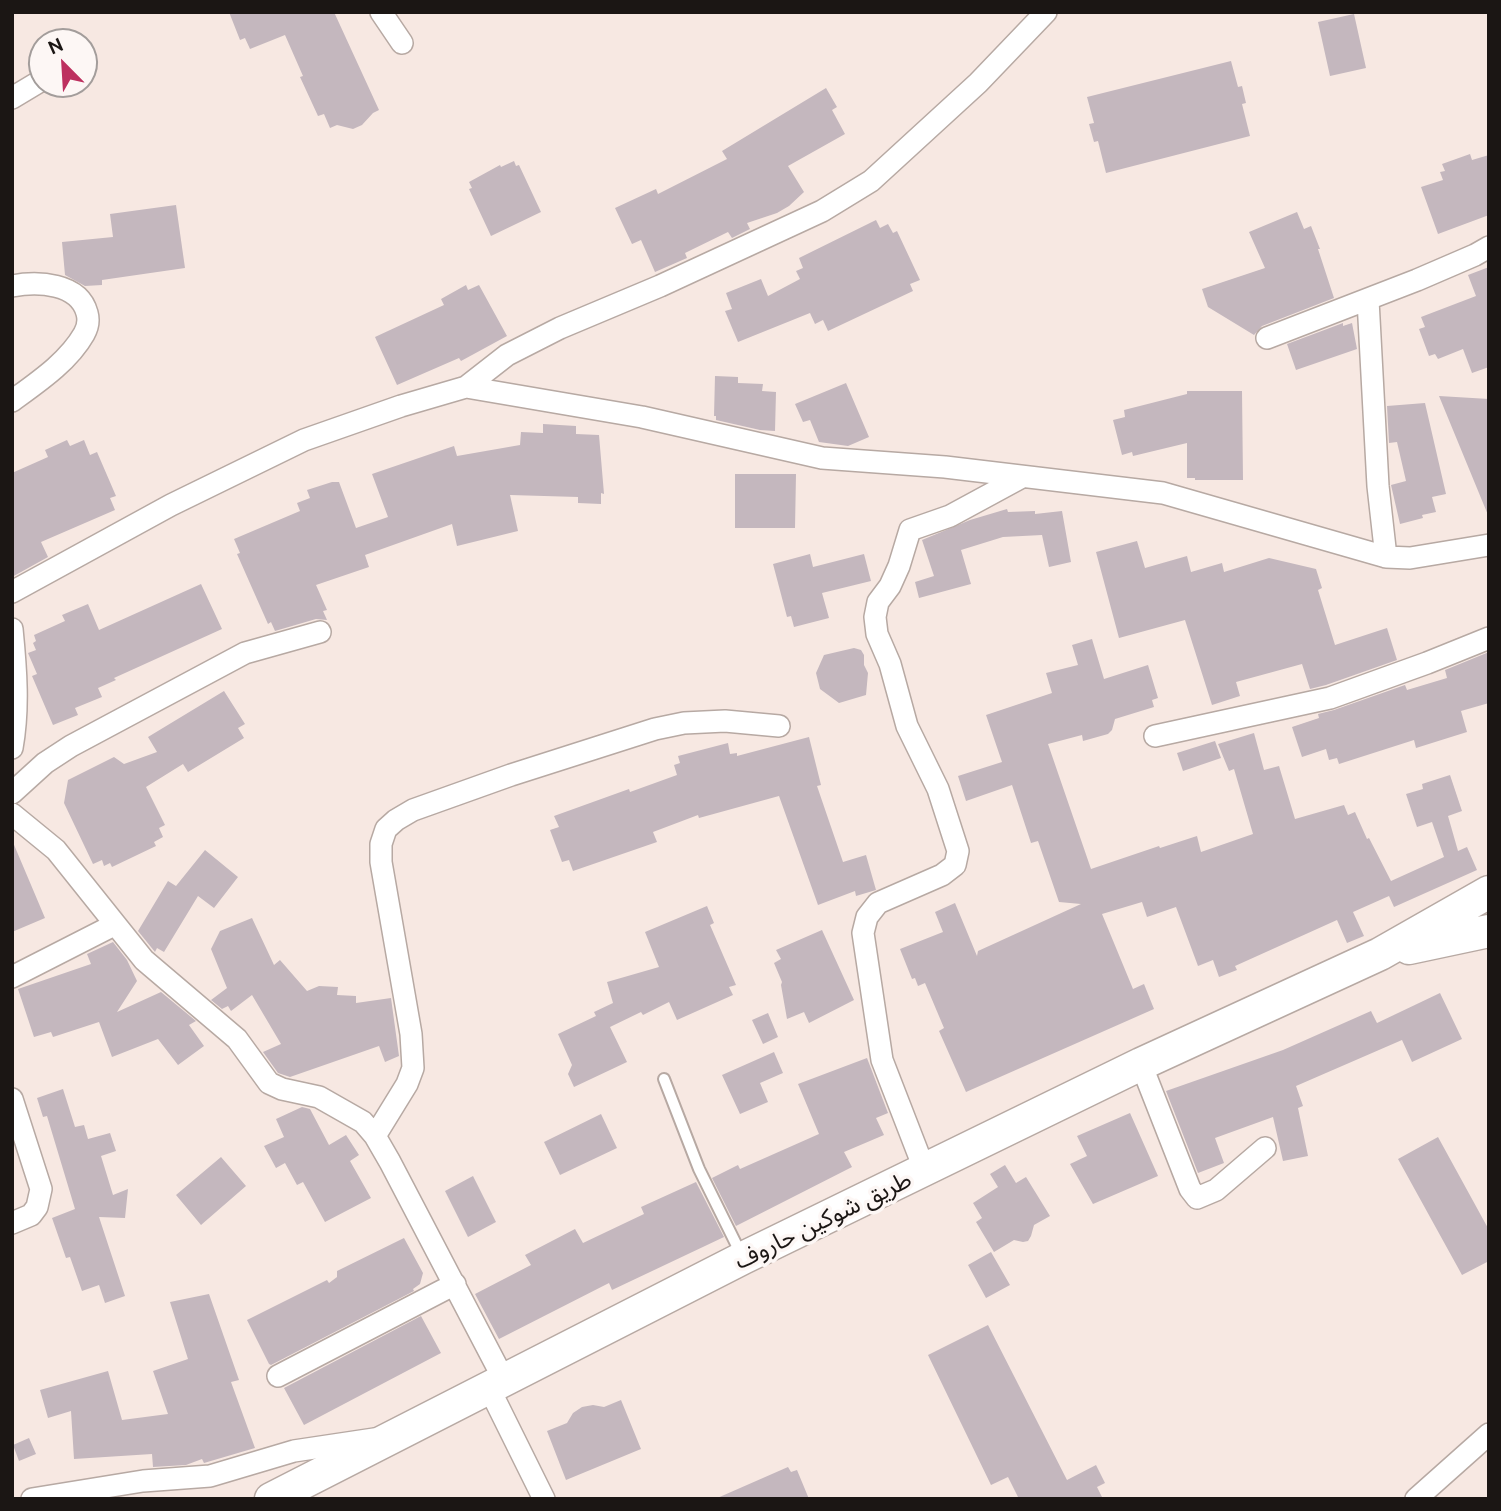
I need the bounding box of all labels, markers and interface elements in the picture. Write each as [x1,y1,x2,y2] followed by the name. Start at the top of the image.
[28,28,98,98] north arrow
[44,33,66,59] text: N
[730,1165,916,1275] street label: طريق شوكين حاروف

